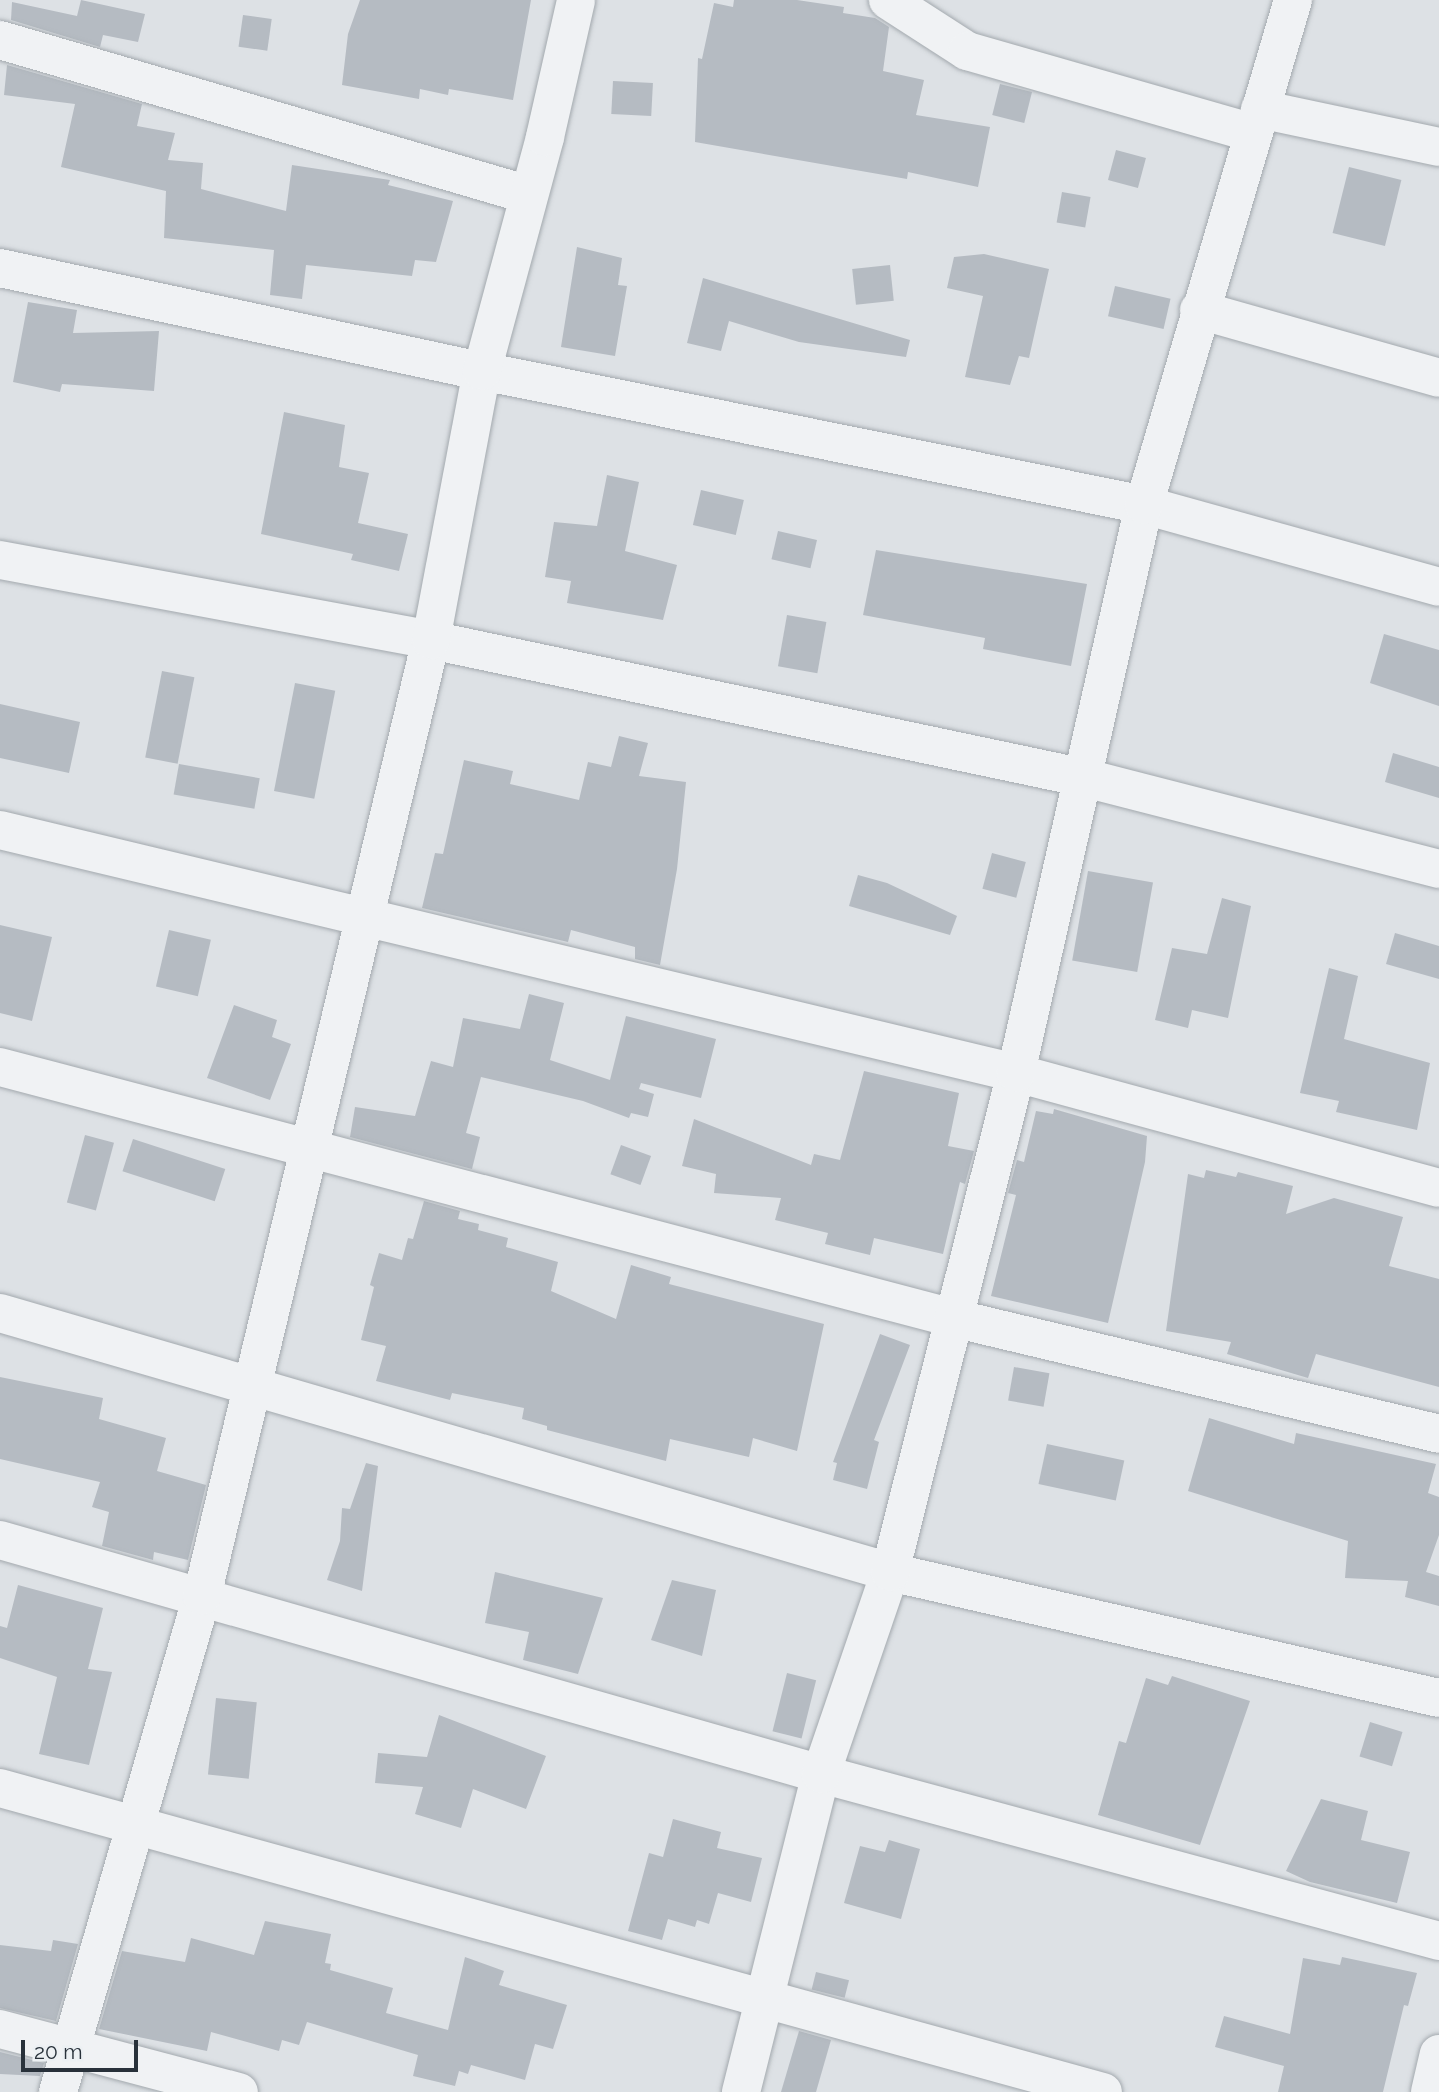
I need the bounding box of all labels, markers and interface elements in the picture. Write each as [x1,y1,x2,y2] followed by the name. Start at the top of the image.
[24,2025,142,2070] scale bar
[34,2039,82,2064] text: 20 m

